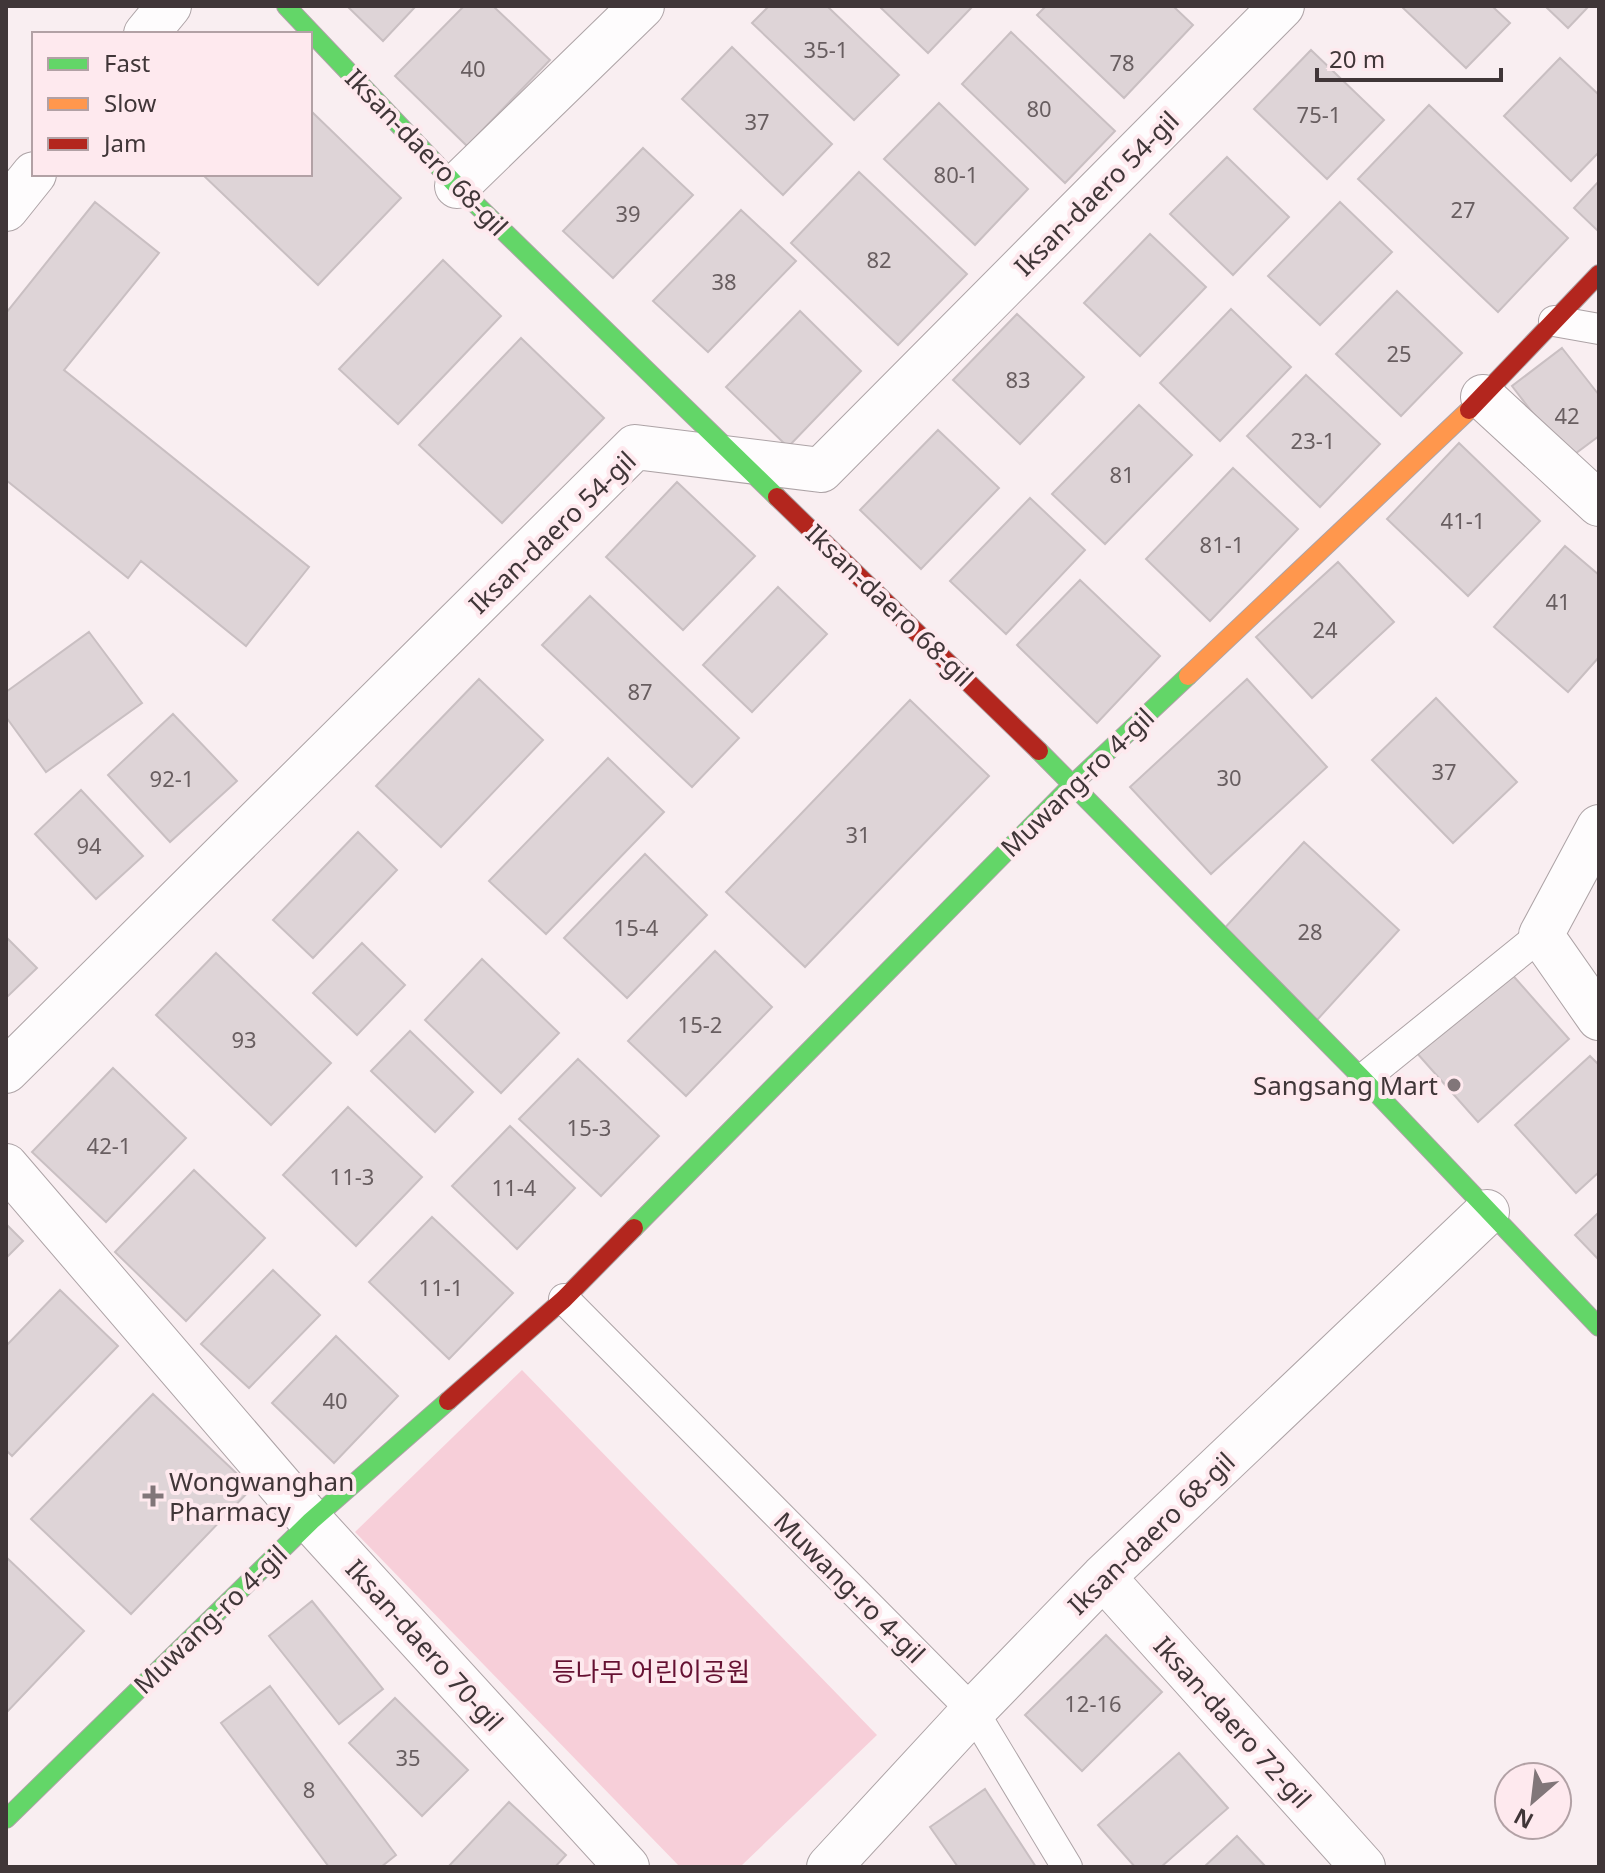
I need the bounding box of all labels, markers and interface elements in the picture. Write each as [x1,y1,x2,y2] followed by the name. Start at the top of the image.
[32,32,312,176] legend
[1317,32,1501,82] scale bar
[804,34,848,64] house number: 35-1
[1329,42,1385,75] text: 20 m
[104,46,150,79] text: Fast
[1109,47,1135,77] house number: 78
[460,53,486,83] house number: 40
[338,60,516,244] street label: Iksan-daero 68-gil
[104,86,156,119] text: Slow
[1026,93,1052,123] house number: 80
[1297,99,1341,129] house number: 75-1
[1006,103,1186,283] street label: Iksan-daero 54-gil
[744,106,770,136] house number: 37
[102,126,146,159] text: Jam
[934,159,978,189] house number: 80-1
[1450,194,1476,224] house number: 27
[615,198,641,228] house number: 39
[866,244,892,274] house number: 82
[711,266,737,296] house number: 38
[1386,338,1412,368] house number: 25
[1005,364,1031,394] house number: 83
[1554,400,1580,430] house number: 42
[1291,425,1335,455] house number: 23-1
[460,443,644,621] street label: Iksan-daero 54-gil
[1109,459,1135,489] house number: 81
[1441,505,1485,535] house number: 41-1
[798,516,982,694] street label: Iksan-daero 68-gil
[1200,529,1244,559] house number: 81-1
[1545,586,1571,616] house number: 41
[1312,614,1338,644] house number: 24
[627,676,653,706] house number: 87
[992,699,1162,865] street label: Muwang-ro 4-gil
[1431,756,1457,786] house number: 37
[1216,762,1242,792] house number: 30
[150,763,194,793] house number: 92-1
[845,819,871,849] house number: 31
[76,830,102,860] house number: 94
[614,912,659,942] house number: 15-4
[1297,916,1323,946] house number: 28
[678,1009,722,1039] house number: 15-2
[231,1024,257,1054] house number: 93
[1253,1067,1438,1103] place label: Sangsang Mart
[1445,1076,1463,1094] marker: Sangsang Mart
[567,1112,611,1142] house number: 15-3
[87,1130,131,1160] house number: 42-1
[330,1161,374,1191] house number: 11-3
[492,1172,537,1202] house number: 11-4
[419,1272,463,1302] house number: 11-1
[322,1385,348,1415] house number: 40
[1059,1444,1243,1622] street label: Iksan-daero 68-gil
[169,1463,354,1529] place label: Wongwanghan Pharmacy
[144,1487,162,1505] marker: Wongwanghan Pharmacy
[766,1503,934,1671] street label: Muwang-ro 4-gil
[125,1536,295,1702] street label: Muwang-ro 4-gil
[338,1551,512,1739] street label: Iksan-daero 70-gil
[1146,1628,1320,1816] street label: Iksan-daero 72-gil
[552,1653,750,1689] park label: 등나무 어린이공원
[1064,1688,1122,1718] house number: 12-16
[395,1742,421,1772] house number: 35
[1493,1761,1573,1841] north arrow
[303,1774,315,1804] house number: 8
[1508,1802,1538,1837] text: N

